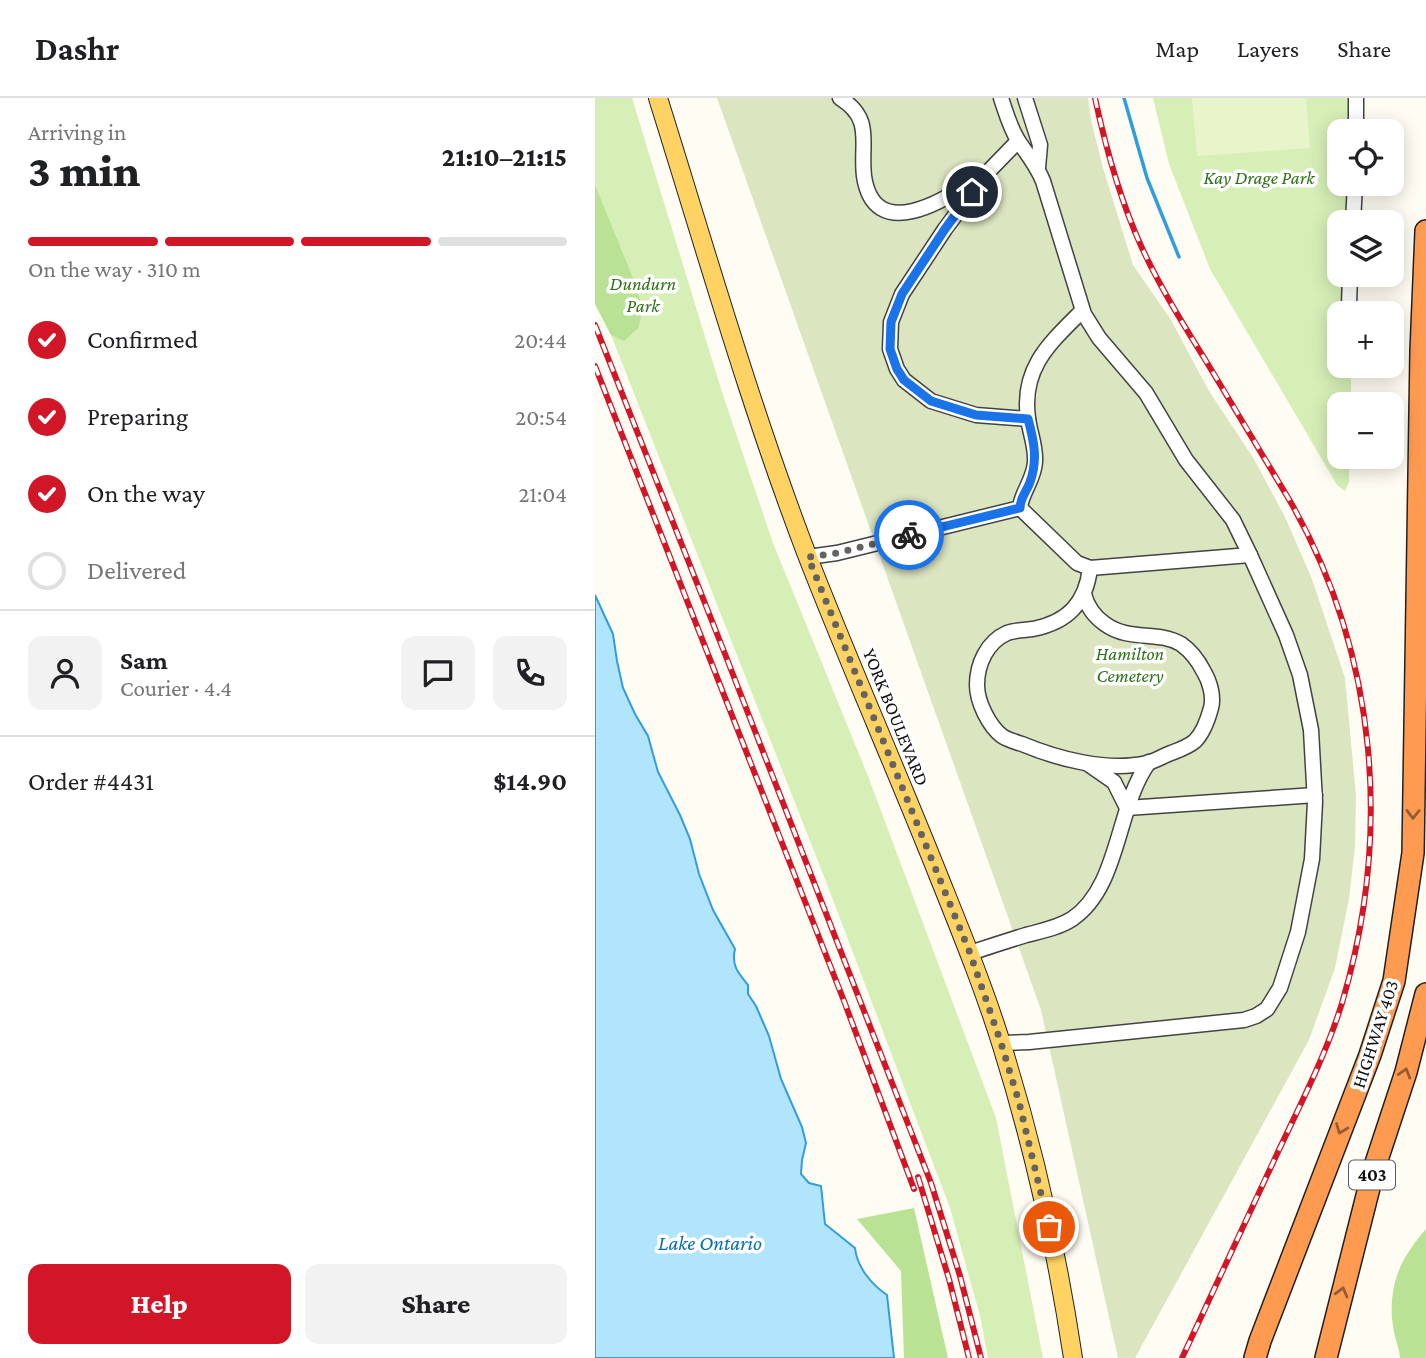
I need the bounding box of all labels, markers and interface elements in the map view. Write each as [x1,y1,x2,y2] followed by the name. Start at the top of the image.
[35,30,119,67] text: Dashr
[1155,35,1199,62] text: Map
[1237,35,1299,62] text: Layers
[1337,35,1391,62] text: Share
[28,119,126,145] text: Arriving in
[1327,119,1404,469] map controls
[1327,119,1404,196] button: locate
[442,143,567,172] text: 21:10–21:15
[28,145,140,196] text: 3 min
[942,162,1002,222] pin
[1204,167,1315,188] park label: Kay Drage Park
[953,173,991,211] icon: home
[1327,210,1404,287] button: layers
[28,256,201,282] text: On the way · 310 m
[610,273,676,316] park label: Dundurn Park
[1327,301,1404,378] button: +
[28,321,66,359] icon: check
[87,325,198,354] text: Confirmed
[514,327,567,353] text: 20:44
[1327,392,1404,469] button: −
[28,398,66,436] icon: check
[87,402,188,431] text: Preparing
[515,404,567,430] text: 20:54
[28,475,66,513] icon: check
[87,479,205,508] text: On the way
[518,481,567,507] text: 21:04
[874,500,944,570] courier
[890,516,928,554] icon: bike
[87,556,186,585] text: Delivered
[28,636,102,710] button: person
[401,636,475,710] button: chat
[493,636,567,710] button: phone
[1096,643,1164,686] park label: Hamilton Cemetery
[859,645,933,789] street label: YORK BOULEVARD
[120,646,168,675] text: Sam
[120,675,232,701] text: Courier · 4.4
[28,767,154,796] text: Order #4431
[493,767,567,796] text: $14.90
[1406,809,1421,820] one-way arrow
[1348,977,1402,1091] street label: HIGHWAY 403
[1397,1068,1412,1080] one-way arrow
[1336,1122,1350,1134] one-way arrow
[1349,1160,1395,1190] road number: 403
[1019,1197,1079,1257] pin
[1030,1208,1068,1246] icon: bag
[658,1231,762,1255] water label: Lake Ontario
[28,1264,291,1344] button: Help
[305,1264,567,1344] button: Share
[1334,1286,1348,1298] one-way arrow

